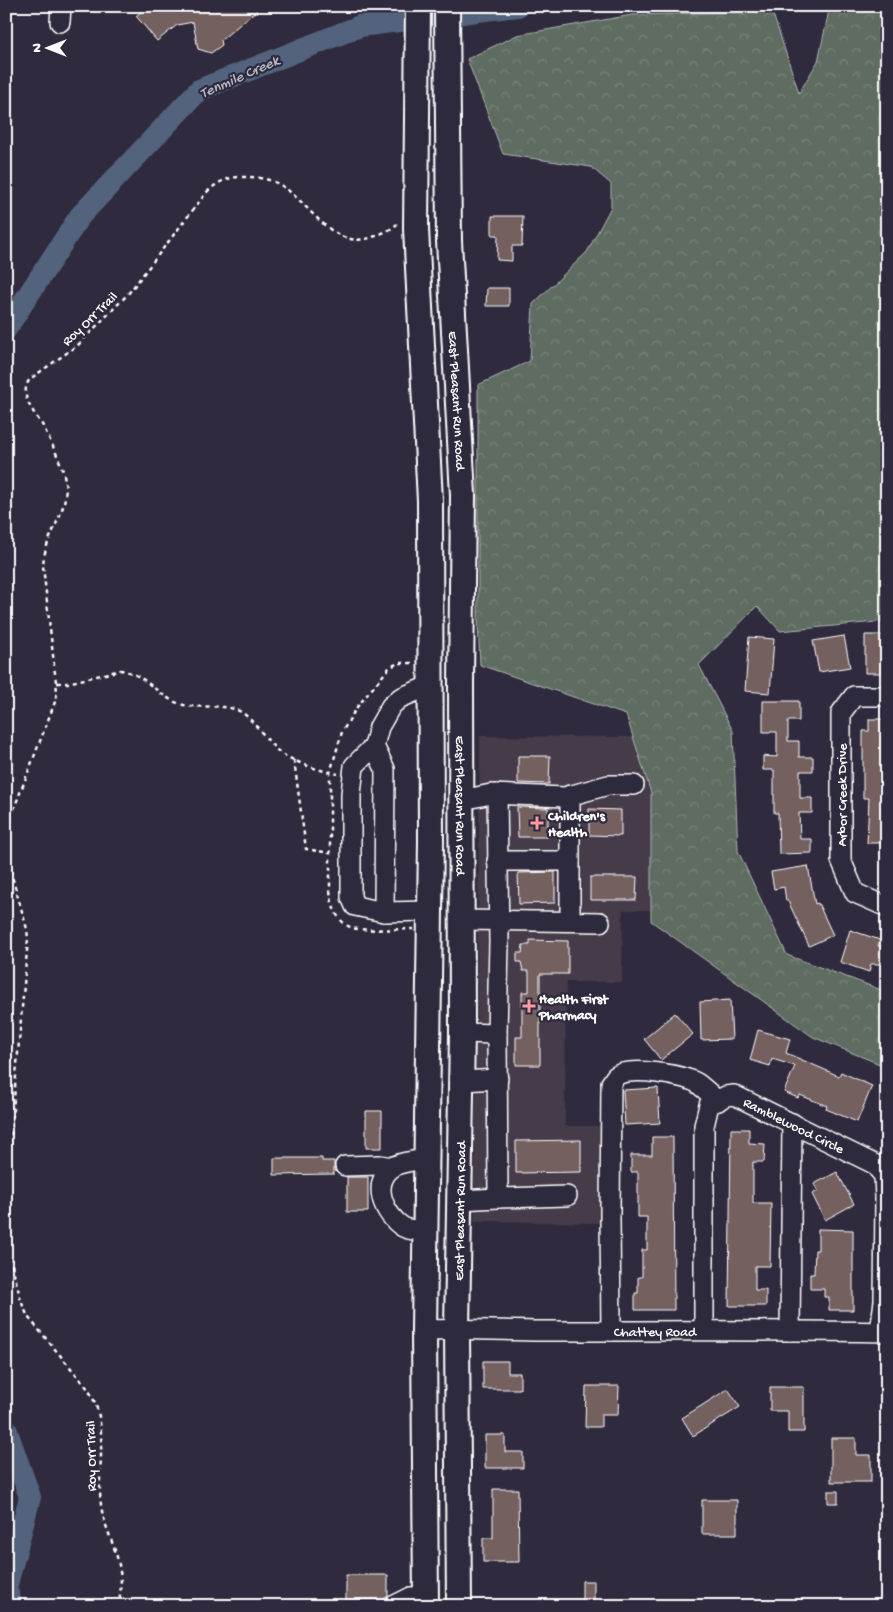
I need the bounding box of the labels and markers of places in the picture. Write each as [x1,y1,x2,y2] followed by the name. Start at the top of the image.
[547,809,606,842] place label: Children's Health
[530,816,544,830] marker: Children's Health
[538,992,609,1025] place label: Health First Pharmacy
[523,1000,535,1012] marker: Health First Pharmacy

